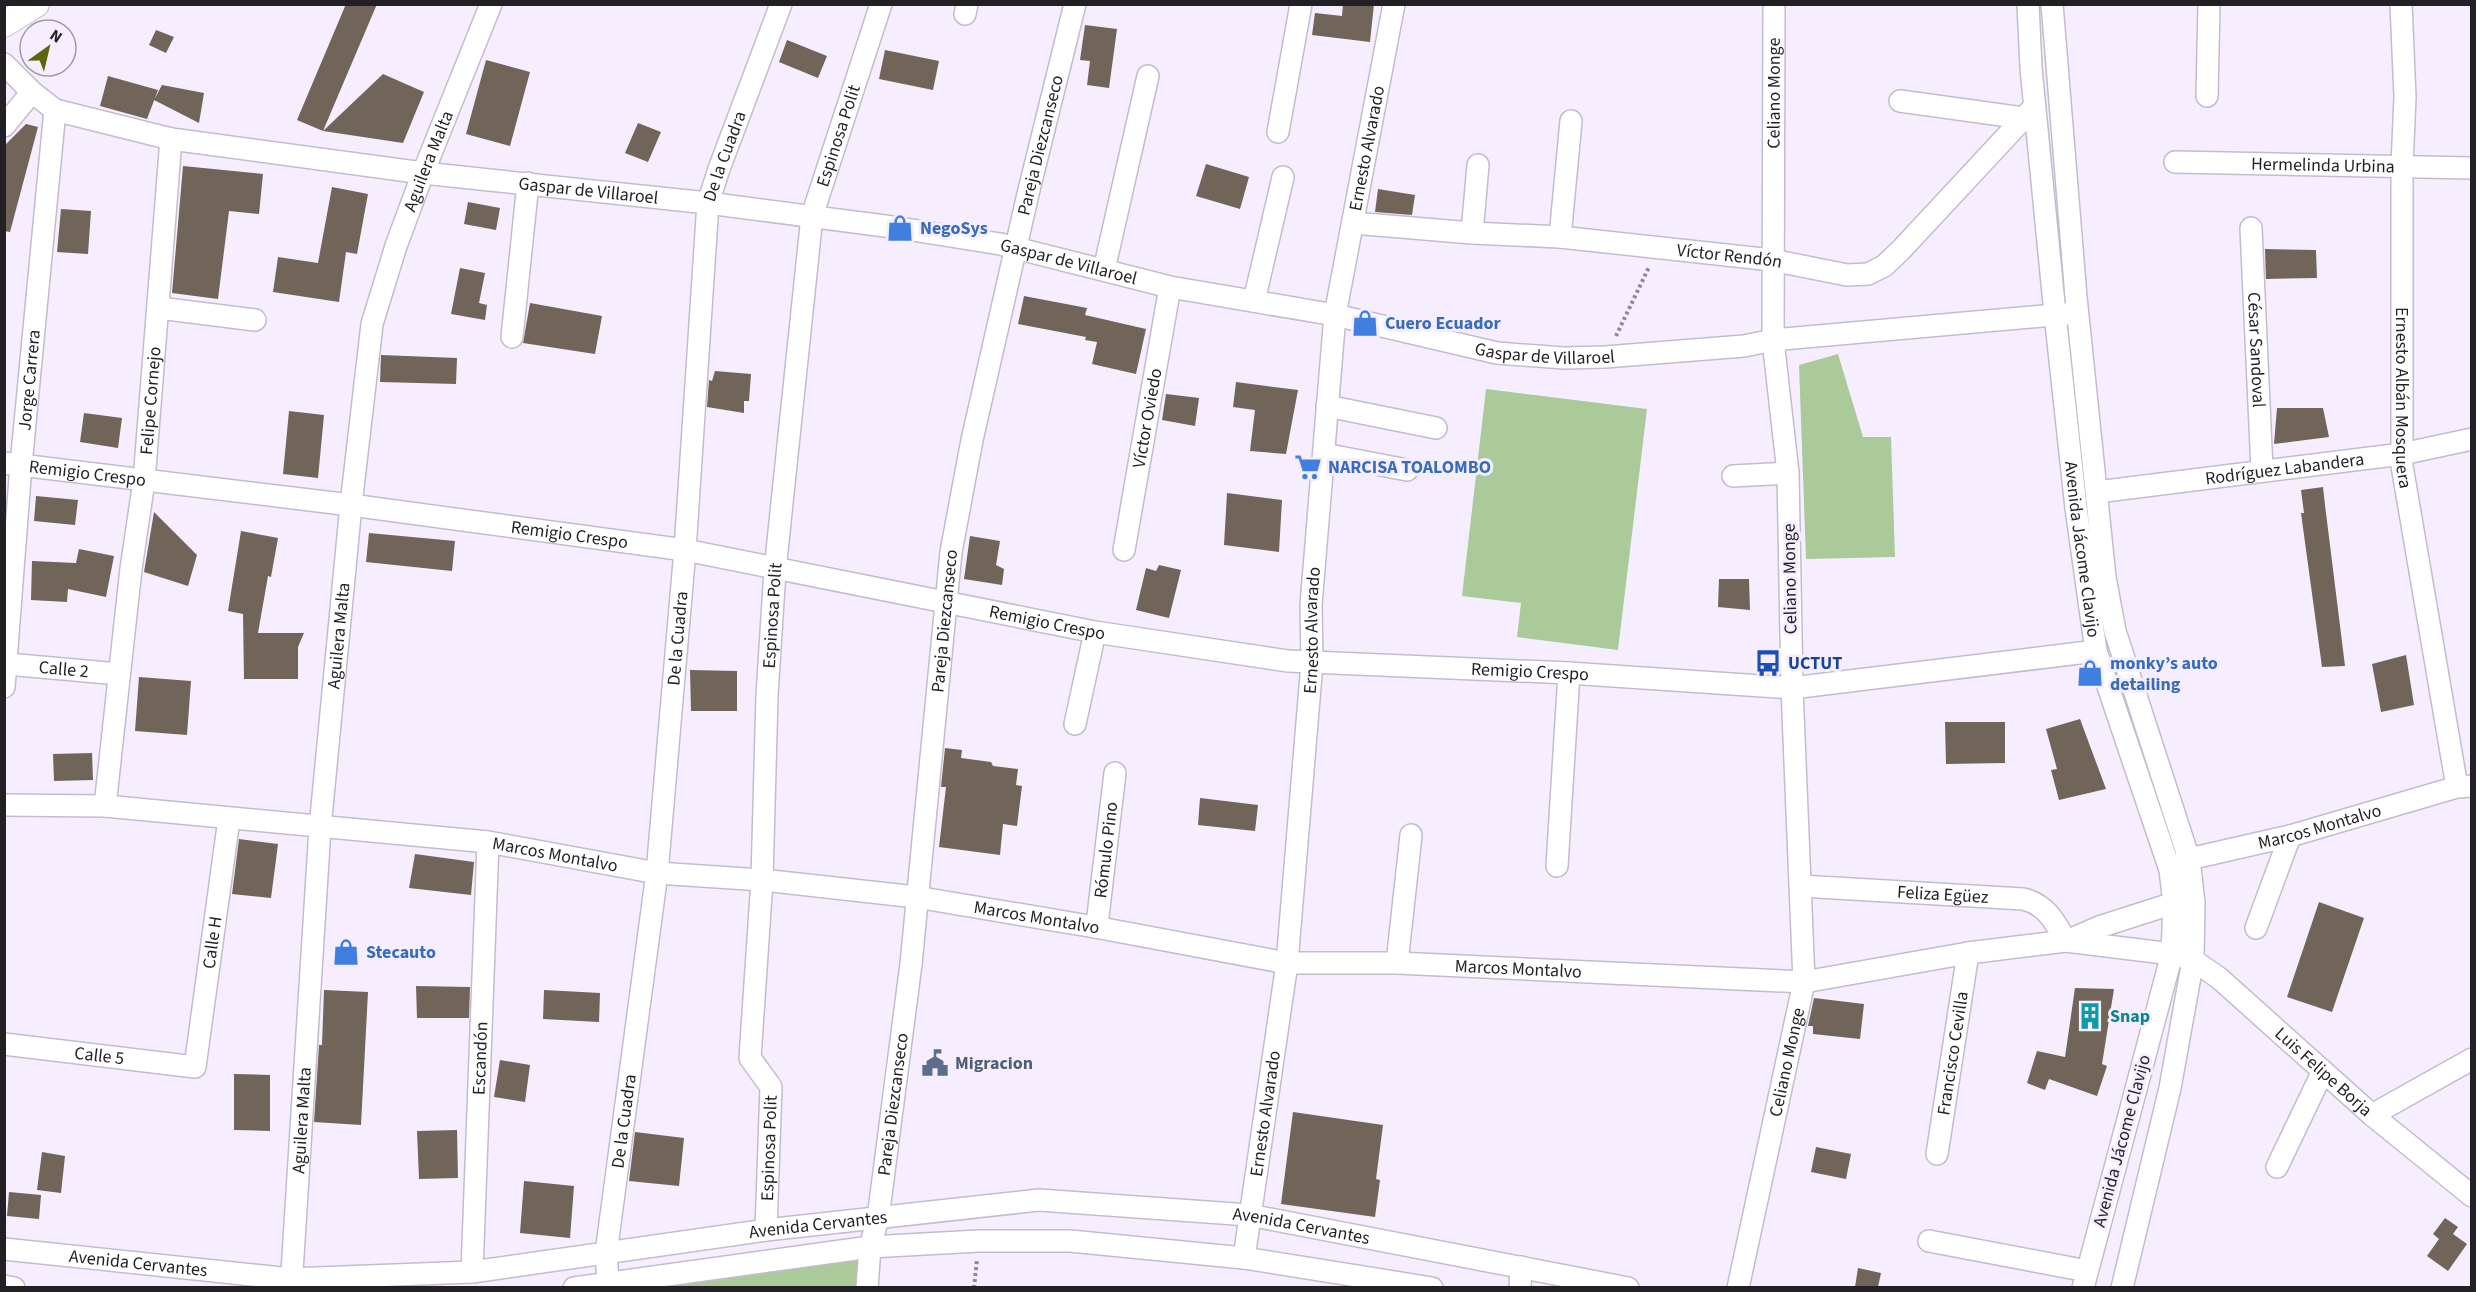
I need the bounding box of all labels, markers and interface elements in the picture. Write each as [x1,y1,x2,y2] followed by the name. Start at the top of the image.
[18,18,78,78] north arrow
[45,24,66,48] text: N
[1761,38,1786,149] street label: Celiano Monge
[1011,72,1070,218] street label: Pareja Diezcanseco
[810,81,866,190] street label: Espinosa Polit
[1343,83,1391,213] street label: Ernesto Alvarado
[397,107,459,215] street label: Aguilera Malta
[697,107,752,205] street label: De la Cuadra
[2251,151,2395,179] street label: Hermelinda Urbina
[517,171,660,210] street label: Gaspar de Villaroel
[885,213,915,243] shop icon: NegoSys
[920,216,988,241] place label: NegoSys
[998,232,1140,291] street label: Gaspar de Villaroel
[1675,237,1784,274] street label: Víctor Rendón
[2241,292,2272,408] street label: César Sandoval
[2389,307,2418,490] street label: Ernesto Albán Mosquera
[1350,308,1380,338] shop icon: Cuero Ecuador
[1385,311,1502,336] place label: Cuero Ecuador
[12,328,46,432] street label: Jorge Carrera
[1472,336,1616,371] street label: Gaspar de Villaroel
[134,346,167,456] street label: Felipe Cornejo
[1126,366,1168,470] street label: Víctor Oviedo
[2204,446,2365,491] street label: Rodríguez Labandera
[1293,452,1323,482] supermarket icon: NARCISA TOALOMBO
[27,454,147,493] street label: Remigio Crespo
[1328,455,1491,480] place label: NARCISA TOALOMBO
[2058,460,2106,639] street label: Avenida Jácome Clavijo
[509,514,630,555] street label: Remigio Crespo
[1777,523,1803,635] street label: Celiano Monge
[925,548,964,694] street label: Pareja Diezcanseco
[756,561,788,669] street label: Espinosa Polit
[1297,566,1327,695] street label: Ernesto Alvarado
[321,582,356,690] street label: Aguilera Malta
[661,590,694,687] street label: De la Cuadra
[987,599,1107,646] street label: Remigio Crespo
[1753,648,1783,678] bus stop icon: UCTUT
[1788,651,1842,676] place label: UCTUT
[2110,651,2218,697] place label: monky’s auto detailing
[38,654,90,684] street label: Calle 2
[1471,656,1590,687] street label: Remigio Crespo
[2075,658,2105,688] shop icon: monky’s auto detailing
[2255,797,2384,855] street label: Marcos Montalvo
[1088,800,1124,899] street label: Rómulo Pino
[490,831,620,878] street label: Marcos Montalvo
[1896,879,1990,909] street label: Feliza Egüez
[972,894,1101,940] street label: Marcos Montalvo
[196,915,228,970] street label: Calle H
[331,937,361,967] shop icon: Stecauto
[366,940,436,965] place label: Stecauto
[1454,953,1582,984] street label: Marcos Montalvo
[1931,989,1974,1117] street label: Francisco Cevilla
[2075,1001,2105,1031] building icon: Snap
[2110,1004,2150,1029] place label: Snap
[1763,1005,1811,1119] street label: Celiano Monge
[466,1021,494,1095] street label: Escandón
[2269,1021,2378,1122] street label: Luis Felipe Borja
[871,1031,914,1177] street label: Pareja Diezcanseco
[73,1040,126,1071] street label: Calle 5
[920,1048,950,1078] public building icon: Migracion
[1244,1049,1287,1178] street label: Ernesto Alvarado
[955,1051,1033,1076] place label: Migracion
[2087,1052,2157,1230] street label: Avenida Jácome Clavijo
[286,1066,317,1174] street label: Aguilera Malta
[605,1073,642,1170] street label: De la Cuadra
[755,1095,783,1201] street label: Espinosa Polit
[1232,1201,1372,1250] street label: Avenida Cervantes
[747,1204,889,1245] street label: Avenida Cervantes
[68,1243,209,1283] street label: Avenida Cervantes

